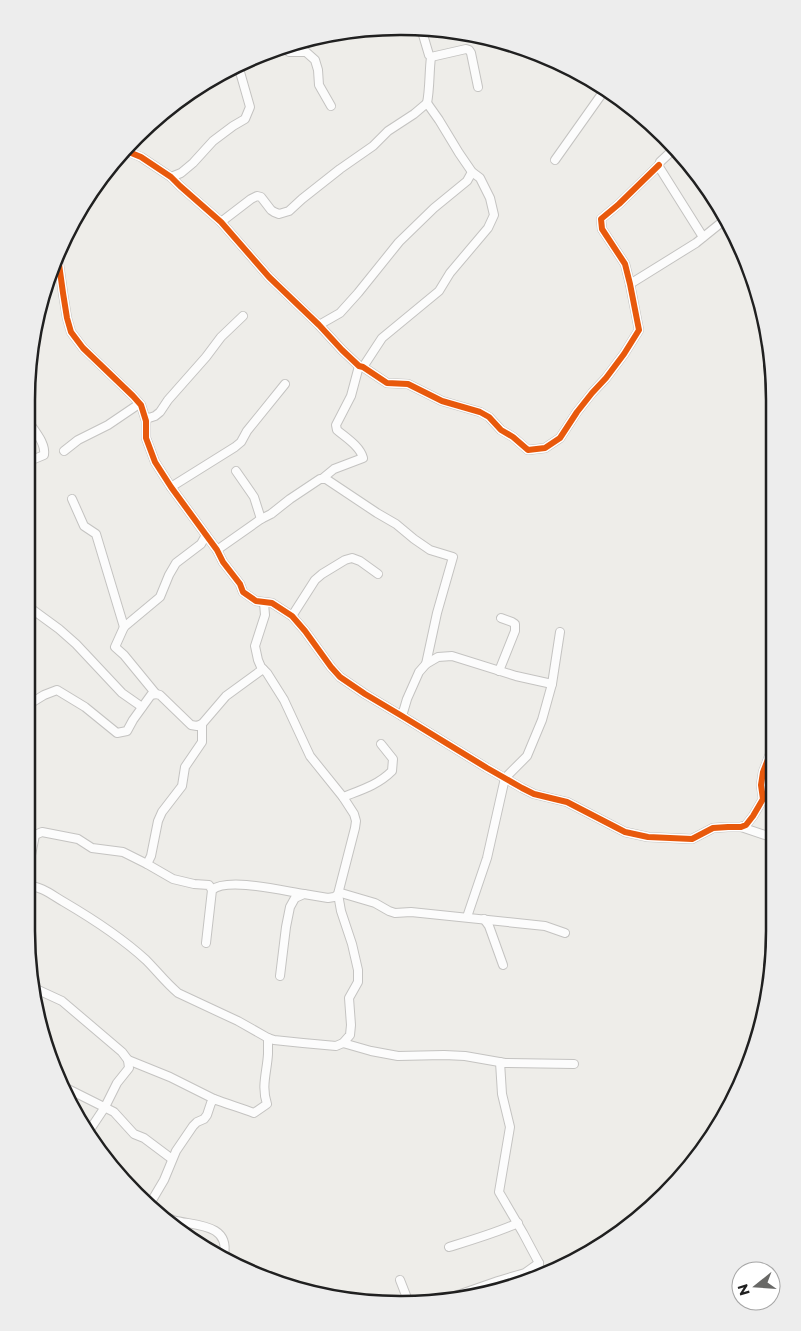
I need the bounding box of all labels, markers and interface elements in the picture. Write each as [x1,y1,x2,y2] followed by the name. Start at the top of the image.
[731,1261,781,1311] north arrow
[733,1282,754,1298] text: N

